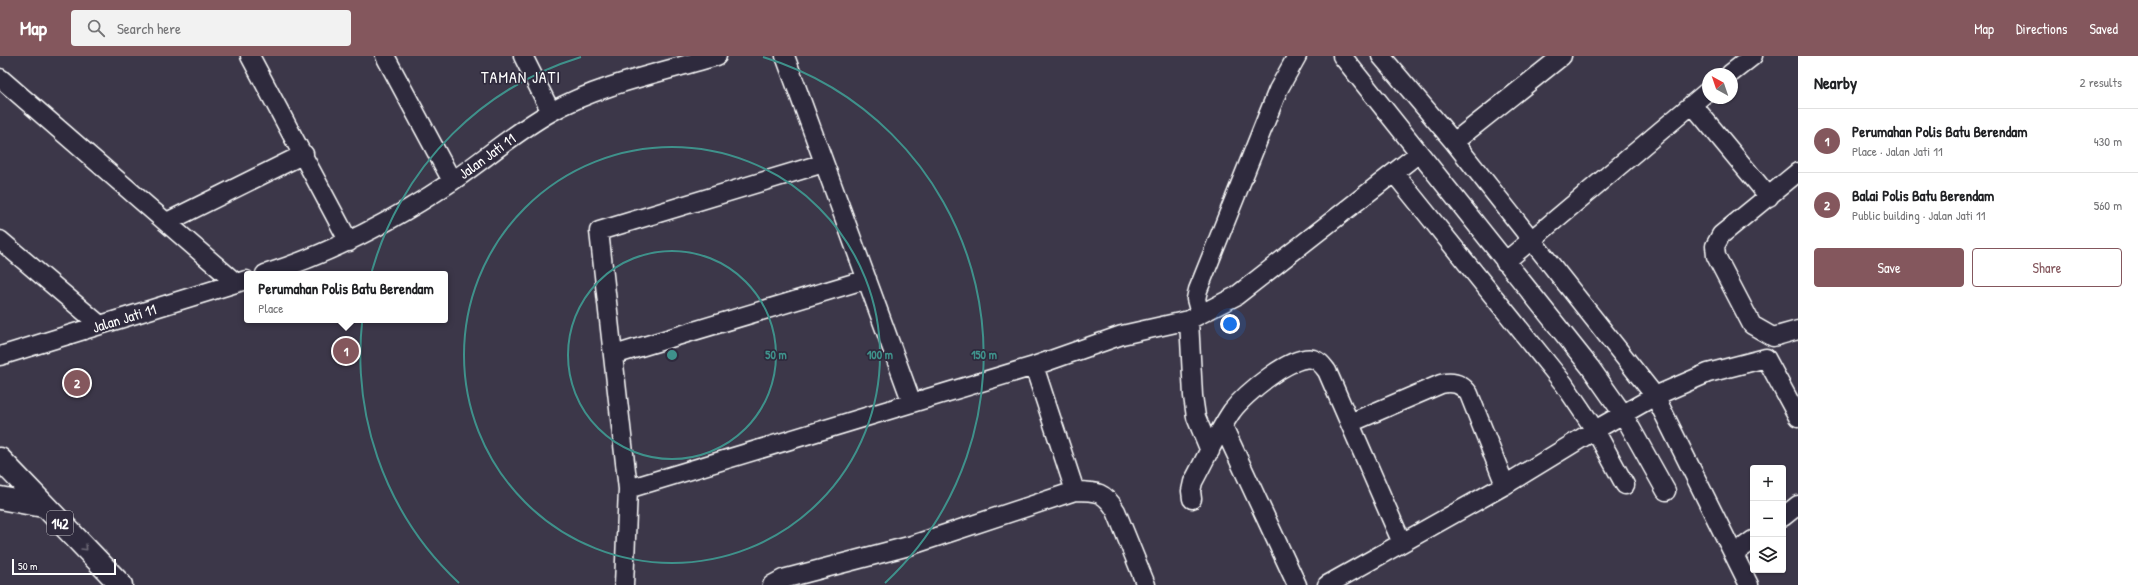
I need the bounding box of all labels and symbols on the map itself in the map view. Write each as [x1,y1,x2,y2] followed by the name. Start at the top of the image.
[481,66,561,88] district label: TAMAN JATI
[1702,68,1738,104] north arrow
[454,128,520,184] street label: Jalan Jati 11
[89,298,159,338] street label: Jalan Jati 11
[1220,314,1240,334] your location
[333,336,359,366] pin: 1
[765,346,787,363] text: 50 m
[867,346,893,363] text: 100 m
[971,346,997,363] text: 150 m
[665,348,679,362] centre of rings
[64,368,90,398] pin: 2
[47,511,73,535] road number: 142
[80,543,88,551] one-way arrow
[12,557,116,576] scale bar

